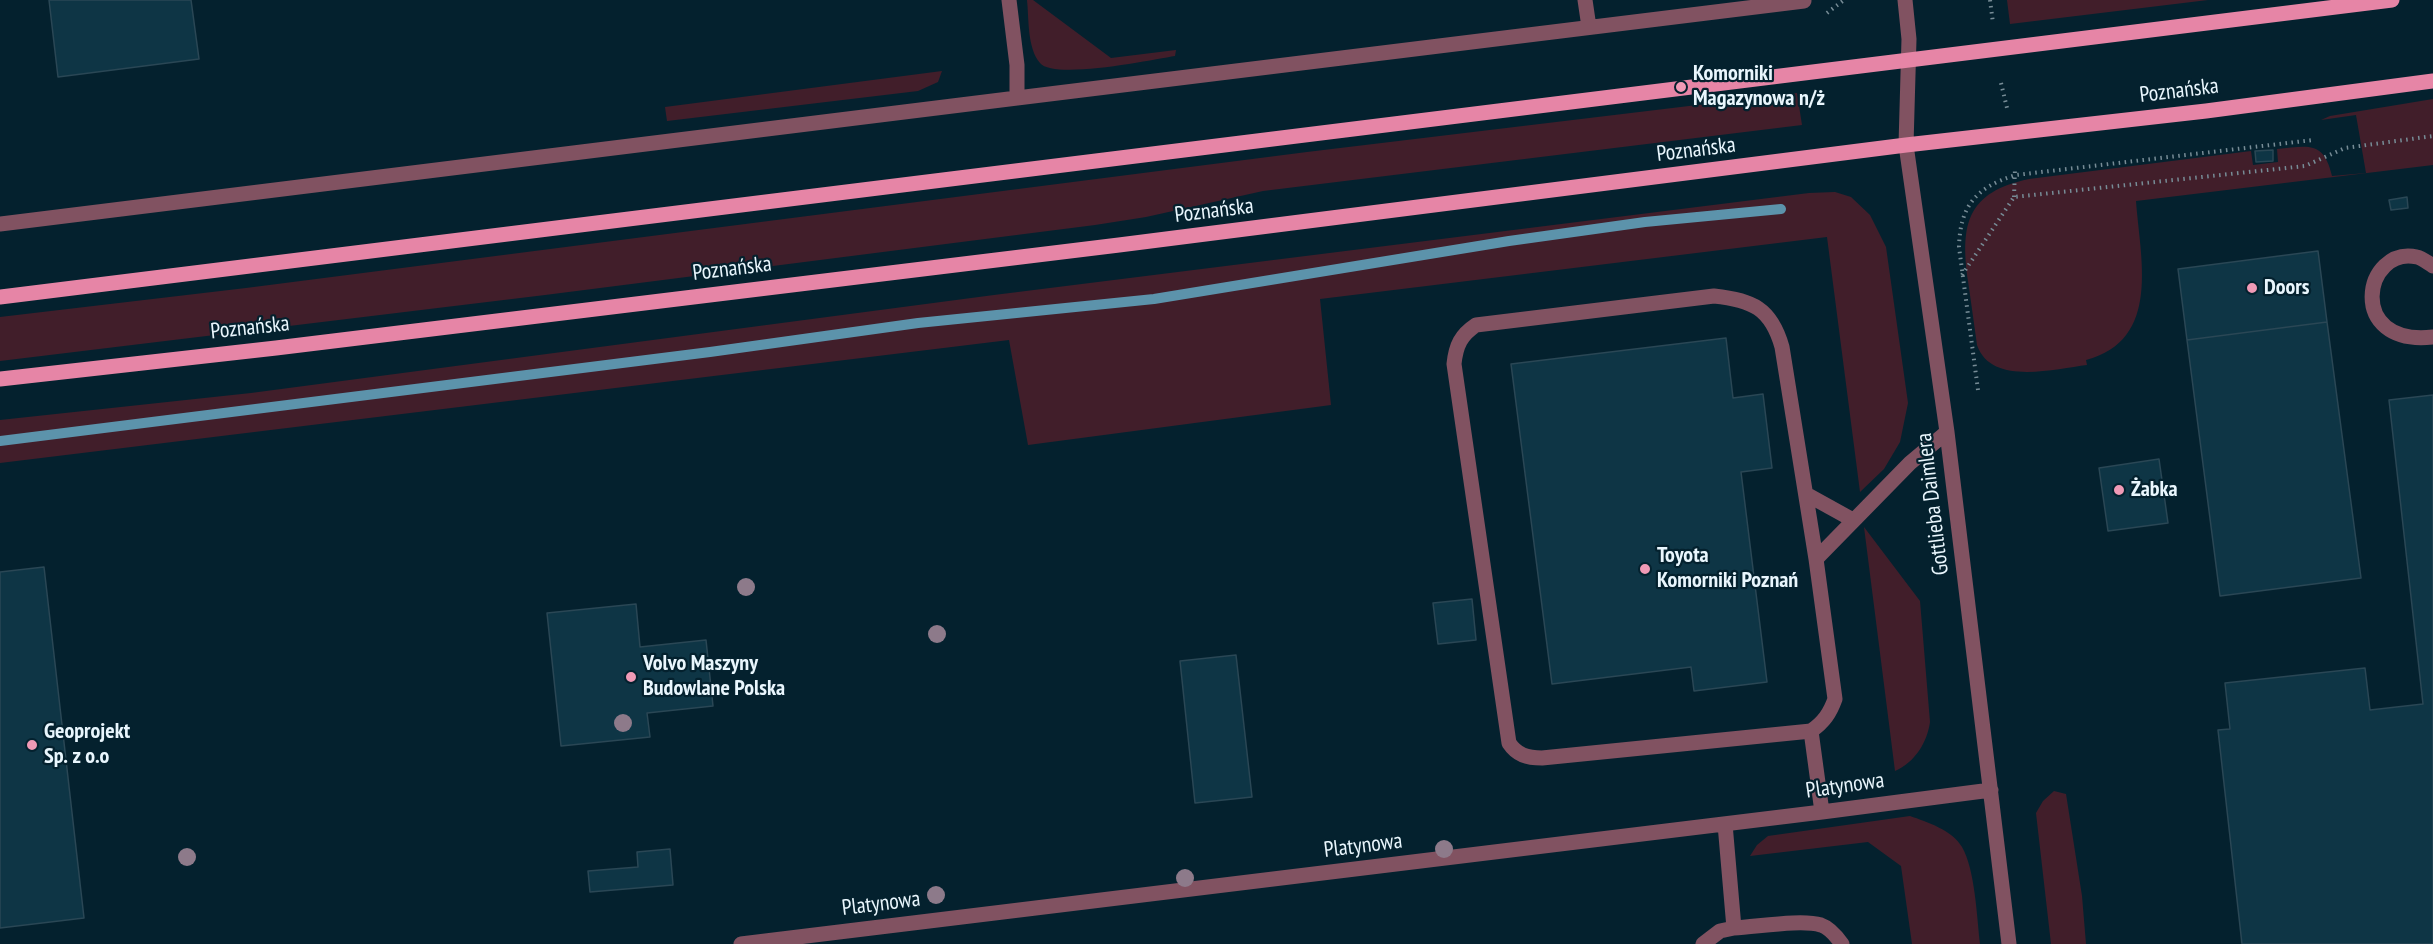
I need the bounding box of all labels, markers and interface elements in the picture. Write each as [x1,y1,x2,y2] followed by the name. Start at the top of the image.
[1693,61,1825,112] place label: Komorniki Magazynowa n/ż
[2138,73,2220,109] street label: Poznańska
[1674,80,1688,94] marker: Komorniki Magazynowa n/ż
[1655,132,1737,168] street label: Poznańska
[1173,193,1255,229] street label: Poznańska
[691,251,773,287] street label: Poznańska
[2264,275,2309,301] place label: Doors
[2245,281,2259,295] marker: Doors
[209,311,291,345] street label: Poznańska
[1911,431,1955,577] street label: Gottlieba Daimlera
[2131,477,2178,503] place label: Żabka
[2112,483,2126,497] marker: Żabka
[1657,543,1798,594] place label: Toyota Komorniki Poznań
[1638,562,1652,576] marker: Toyota Komorniki Poznań
[643,651,785,702] place label: Volvo Maszyny Budowlane Polska
[624,670,638,684] marker: Volvo Maszyny Budowlane Polska
[44,719,130,770] place label: Geoprojekt Sp. z o.o
[25,738,39,752] marker: Geoprojekt Sp. z o.o
[1804,767,1886,805] street label: Platynowa
[1322,828,1404,864] street label: Platynowa
[840,886,922,922] street label: Platynowa

